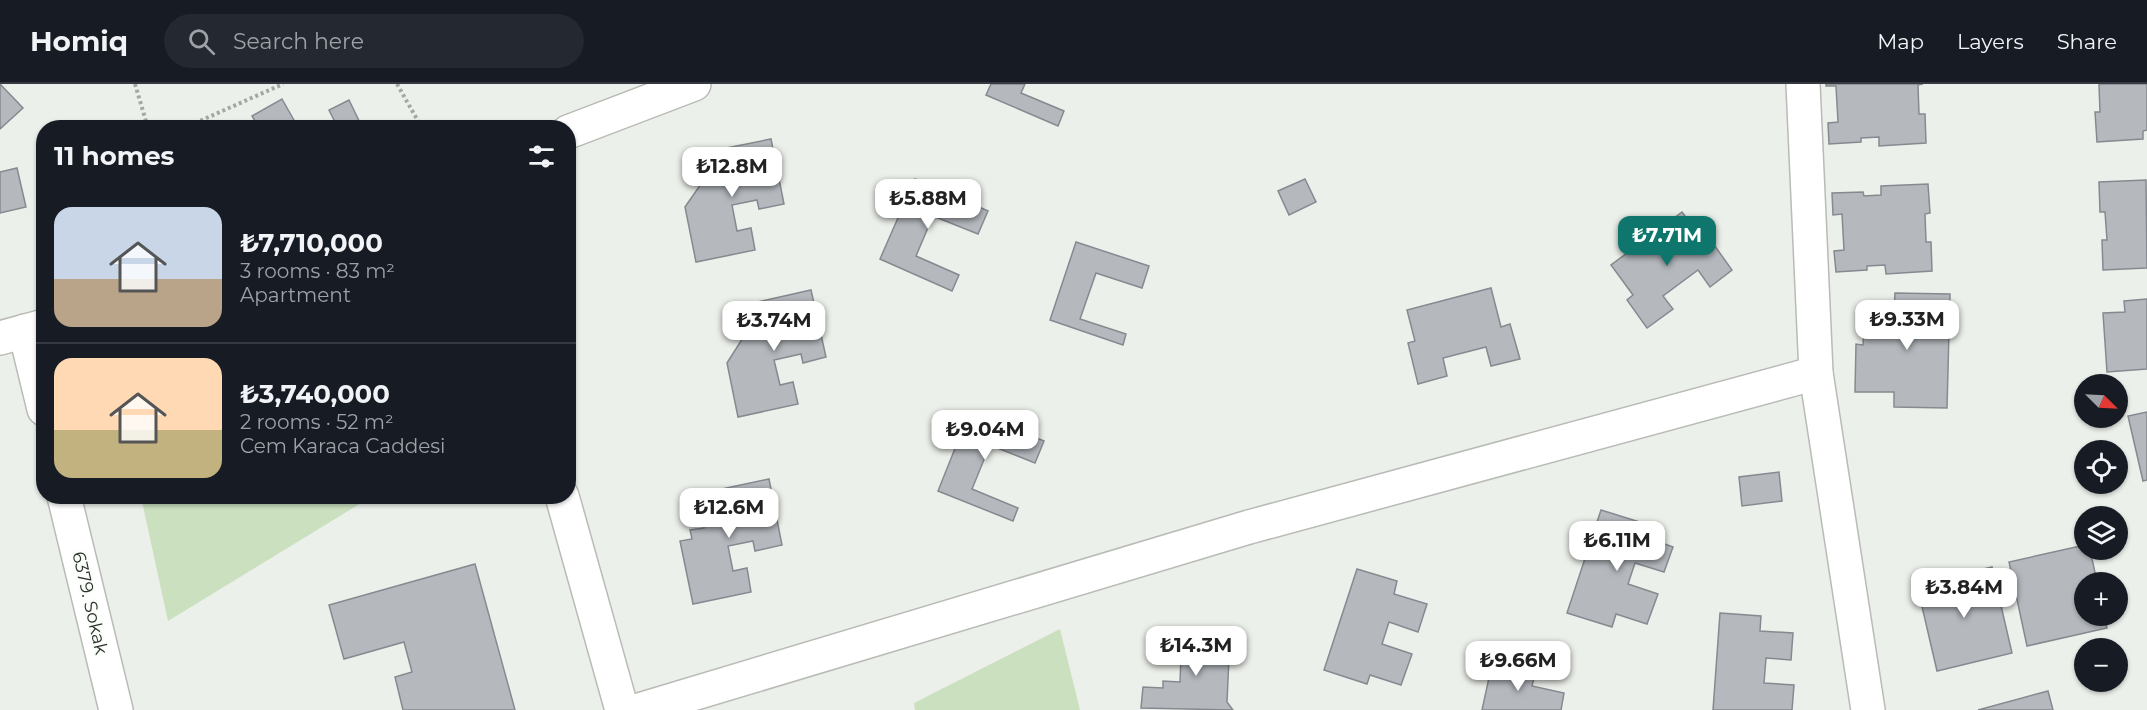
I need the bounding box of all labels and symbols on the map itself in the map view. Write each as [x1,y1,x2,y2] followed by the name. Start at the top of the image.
[683,147,781,198] pin: ₺12.8M
[879,179,977,230] pin: ₺5.88M
[1618,216,1716,267] pin: ₺7.71M
[1858,300,1956,351] pin: ₺9.33M
[725,301,823,352] pin: ₺3.74M
[2074,374,2128,428] north arrow
[936,410,1034,461] pin: ₺9.04M
[680,488,778,539] pin: ₺12.6M
[1568,521,1666,572] pin: ₺6.11M
[67,549,113,657] street label: 6379. Sokak
[1915,568,2013,619] pin: ₺3.84M
[1147,626,1245,677] pin: ₺14.3M
[1469,641,1567,692] pin: ₺9.66M

